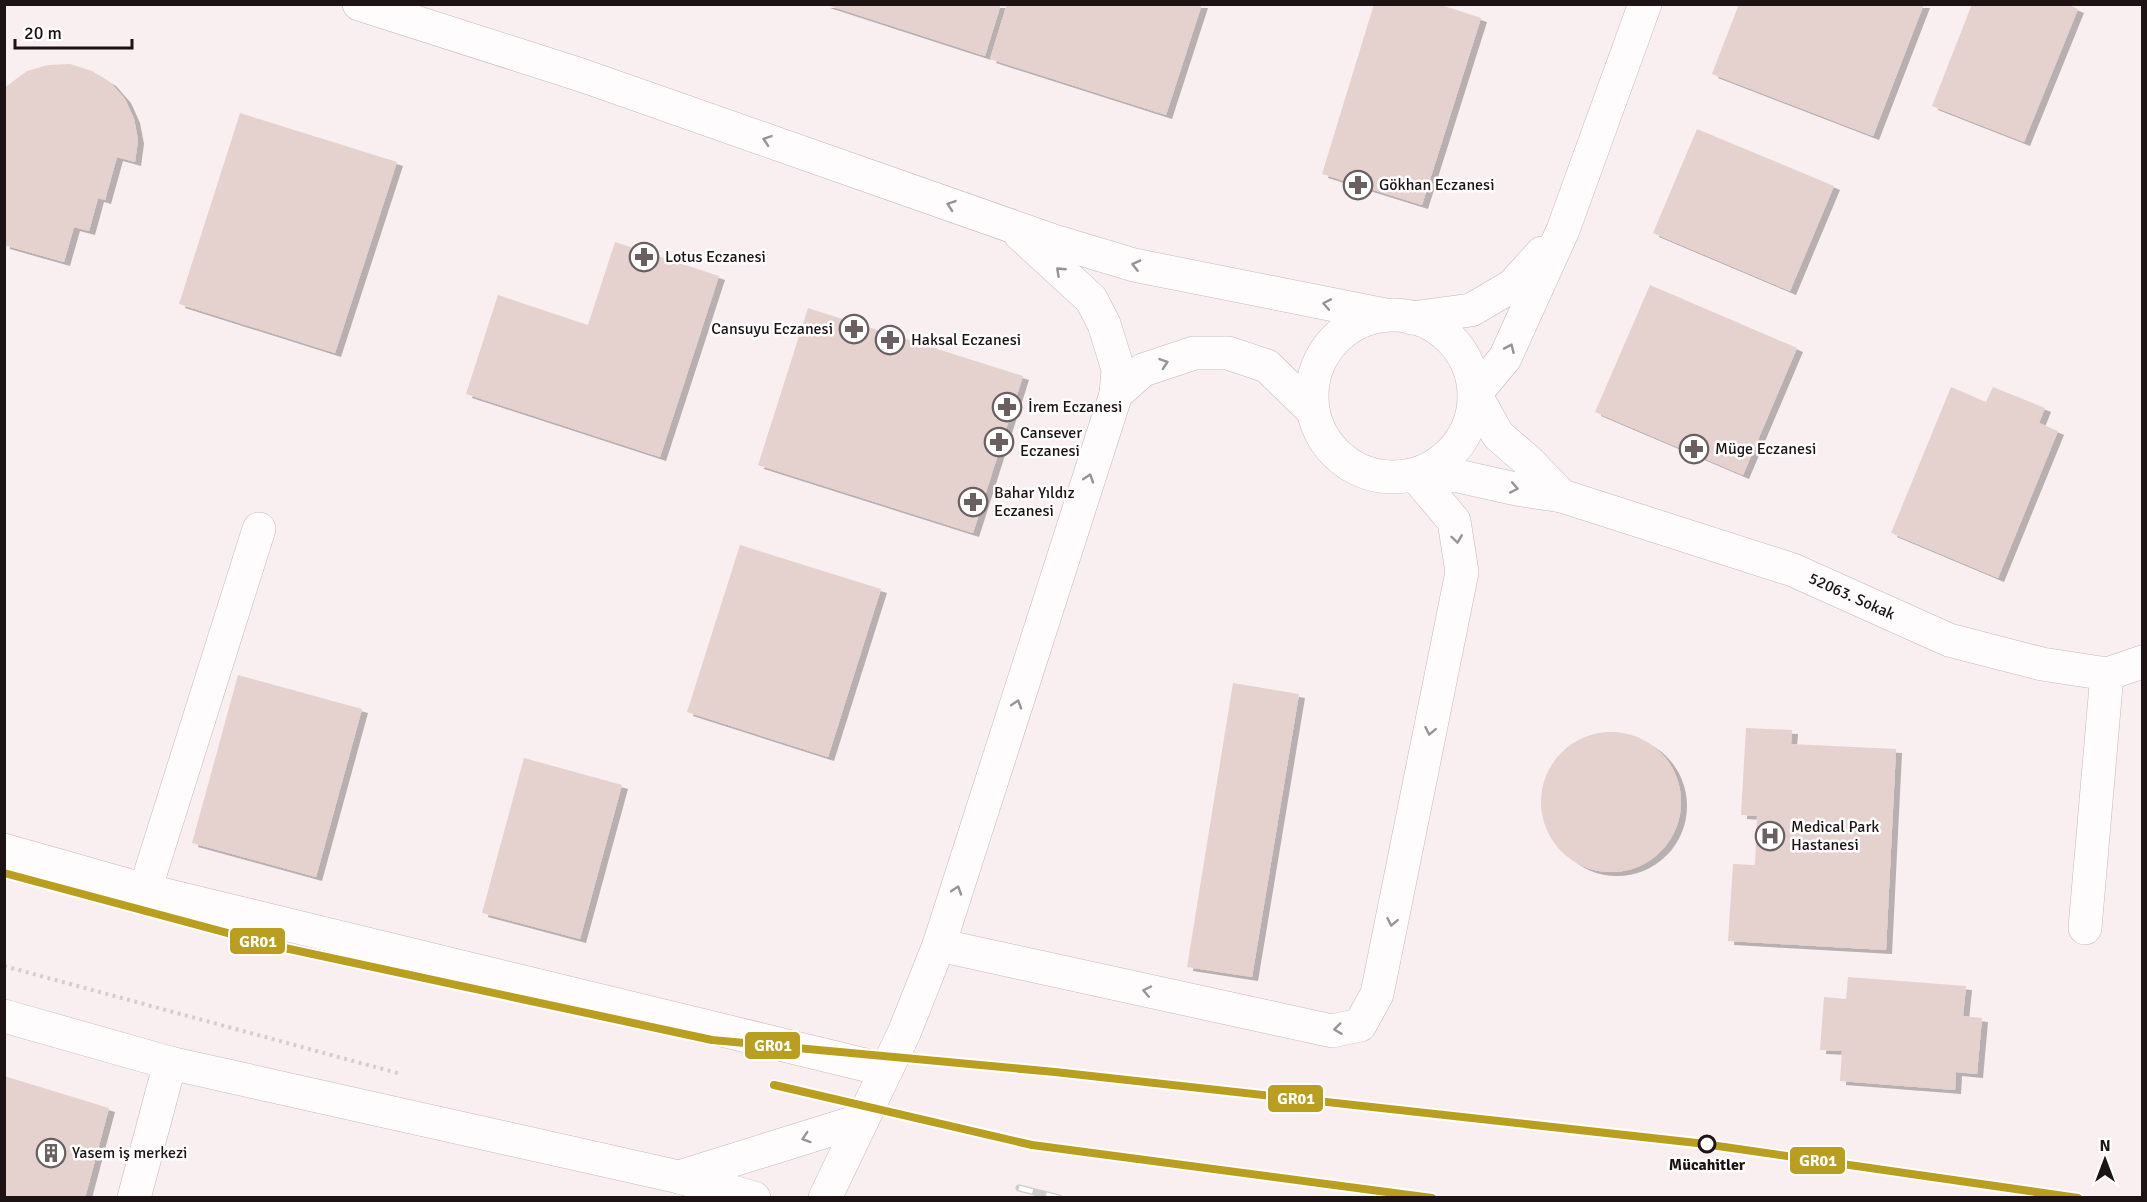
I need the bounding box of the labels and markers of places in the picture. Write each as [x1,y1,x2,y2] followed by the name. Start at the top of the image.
[1342,169,1374,201] pharmacy icon: Gökhan Eczanesi
[1379,175,1494,195] place label: Gökhan Eczanesi
[628,241,660,273] pharmacy icon: Lotus Eczanesi
[665,247,766,267] place label: Lotus Eczanesi
[838,313,870,345] pharmacy icon: Cansuyu Eczanesi
[711,319,833,339] place label: Cansuyu Eczanesi
[874,324,906,356] pharmacy icon: Haksal Eczanesi
[911,330,1021,350] place label: Haksal Eczanesi
[991,391,1023,423] pharmacy icon: İrem Eczanesi
[1028,397,1122,417] place label: İrem Eczanesi
[1020,423,1082,461] place label: Cansever Eczanesi
[983,426,1015,458] pharmacy icon: Cansever Eczanesi
[1678,433,1710,465] pharmacy icon: Müge Eczanesi
[1715,439,1816,459] place label: Müge Eczanesi
[994,483,1075,521] place label: Bahar Yıldız Eczanesi
[957,486,989,518] pharmacy icon: Bahar Yıldız Eczanesi
[1791,817,1879,855] place label: Medical Park Hastanesi
[1754,820,1786,852] hospital icon: Medical Park Hastanesi
[1698,1135,1716,1153] marker: Mücahitler
[35,1137,67,1169] building icon: Yasem iş merkezi
[72,1143,187,1163] place label: Yasem iş merkezi
[1669,1155,1746,1175] place label: Mücahitler

